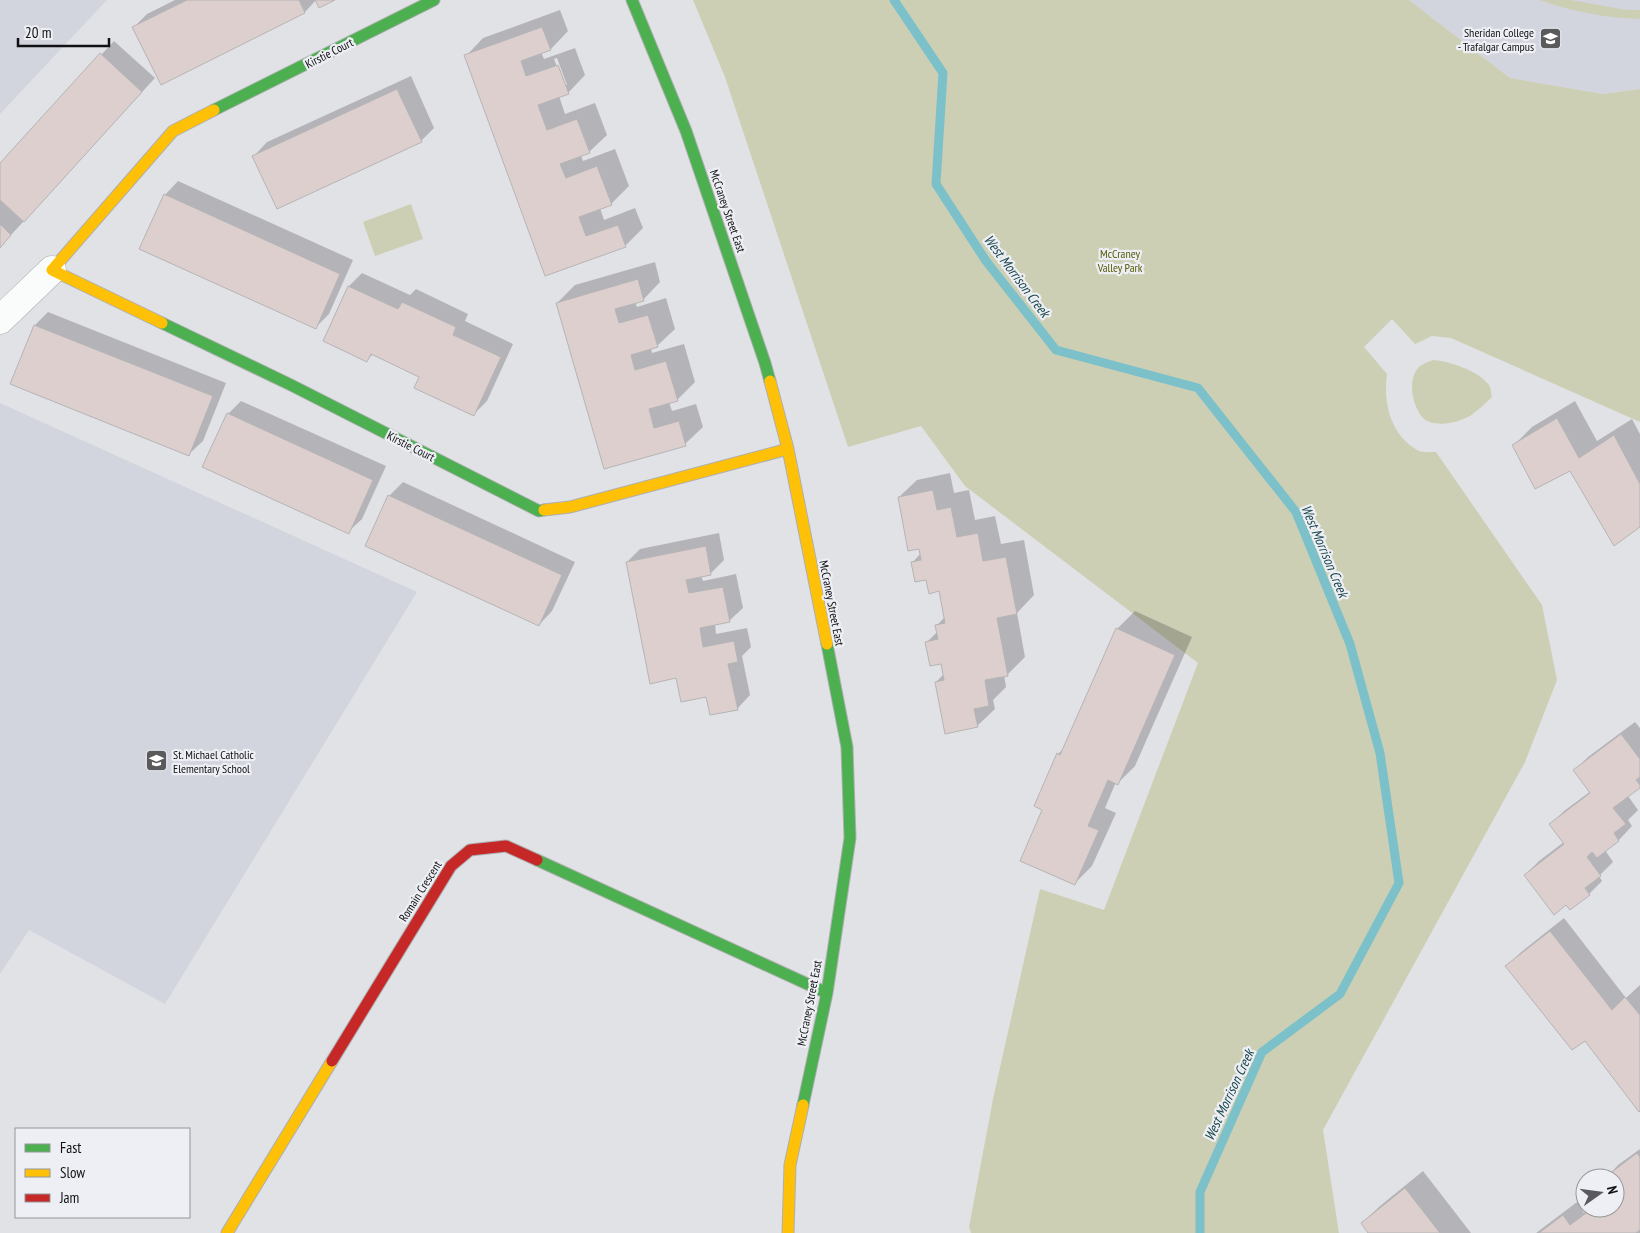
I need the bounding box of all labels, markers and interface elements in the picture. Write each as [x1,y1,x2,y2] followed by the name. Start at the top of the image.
[18,15,109,47] scale bar
[25,23,51,42] text: 20 m
[1458,25,1534,54] place label: Sheridan College - Trafalgar Campus
[1538,27,1562,51] school or university icon: Sheridan College - Trafalgar Campus
[303,34,356,71] street label: Kirstie Court
[707,168,749,255] street label: McCraney Street East
[980,231,1055,322] water label: West Morrison Creek
[1097,246,1143,275] park label: McCraney Valley Park
[385,428,438,465] street label: Kirstie Court
[1297,502,1353,601] water label: West Morrison Creek
[816,559,848,648] street label: McCraney Street East
[173,747,255,776] place label: St. Michael Catholic Elementary School
[145,749,169,773] school or university icon: St. Michael Catholic Elementary School
[395,857,445,924] street label: Romain Crescent
[793,958,825,1047] street label: McCraney Street East
[1200,1045,1259,1144] water label: West Morrison Creek
[15,1128,190,1218] legend
[60,1138,81,1157] text: Fast
[60,1163,85,1182] text: Slow
[1575,1168,1625,1218] north arrow
[1603,1184,1622,1196] text: N
[59,1188,79,1207] text: Jam

